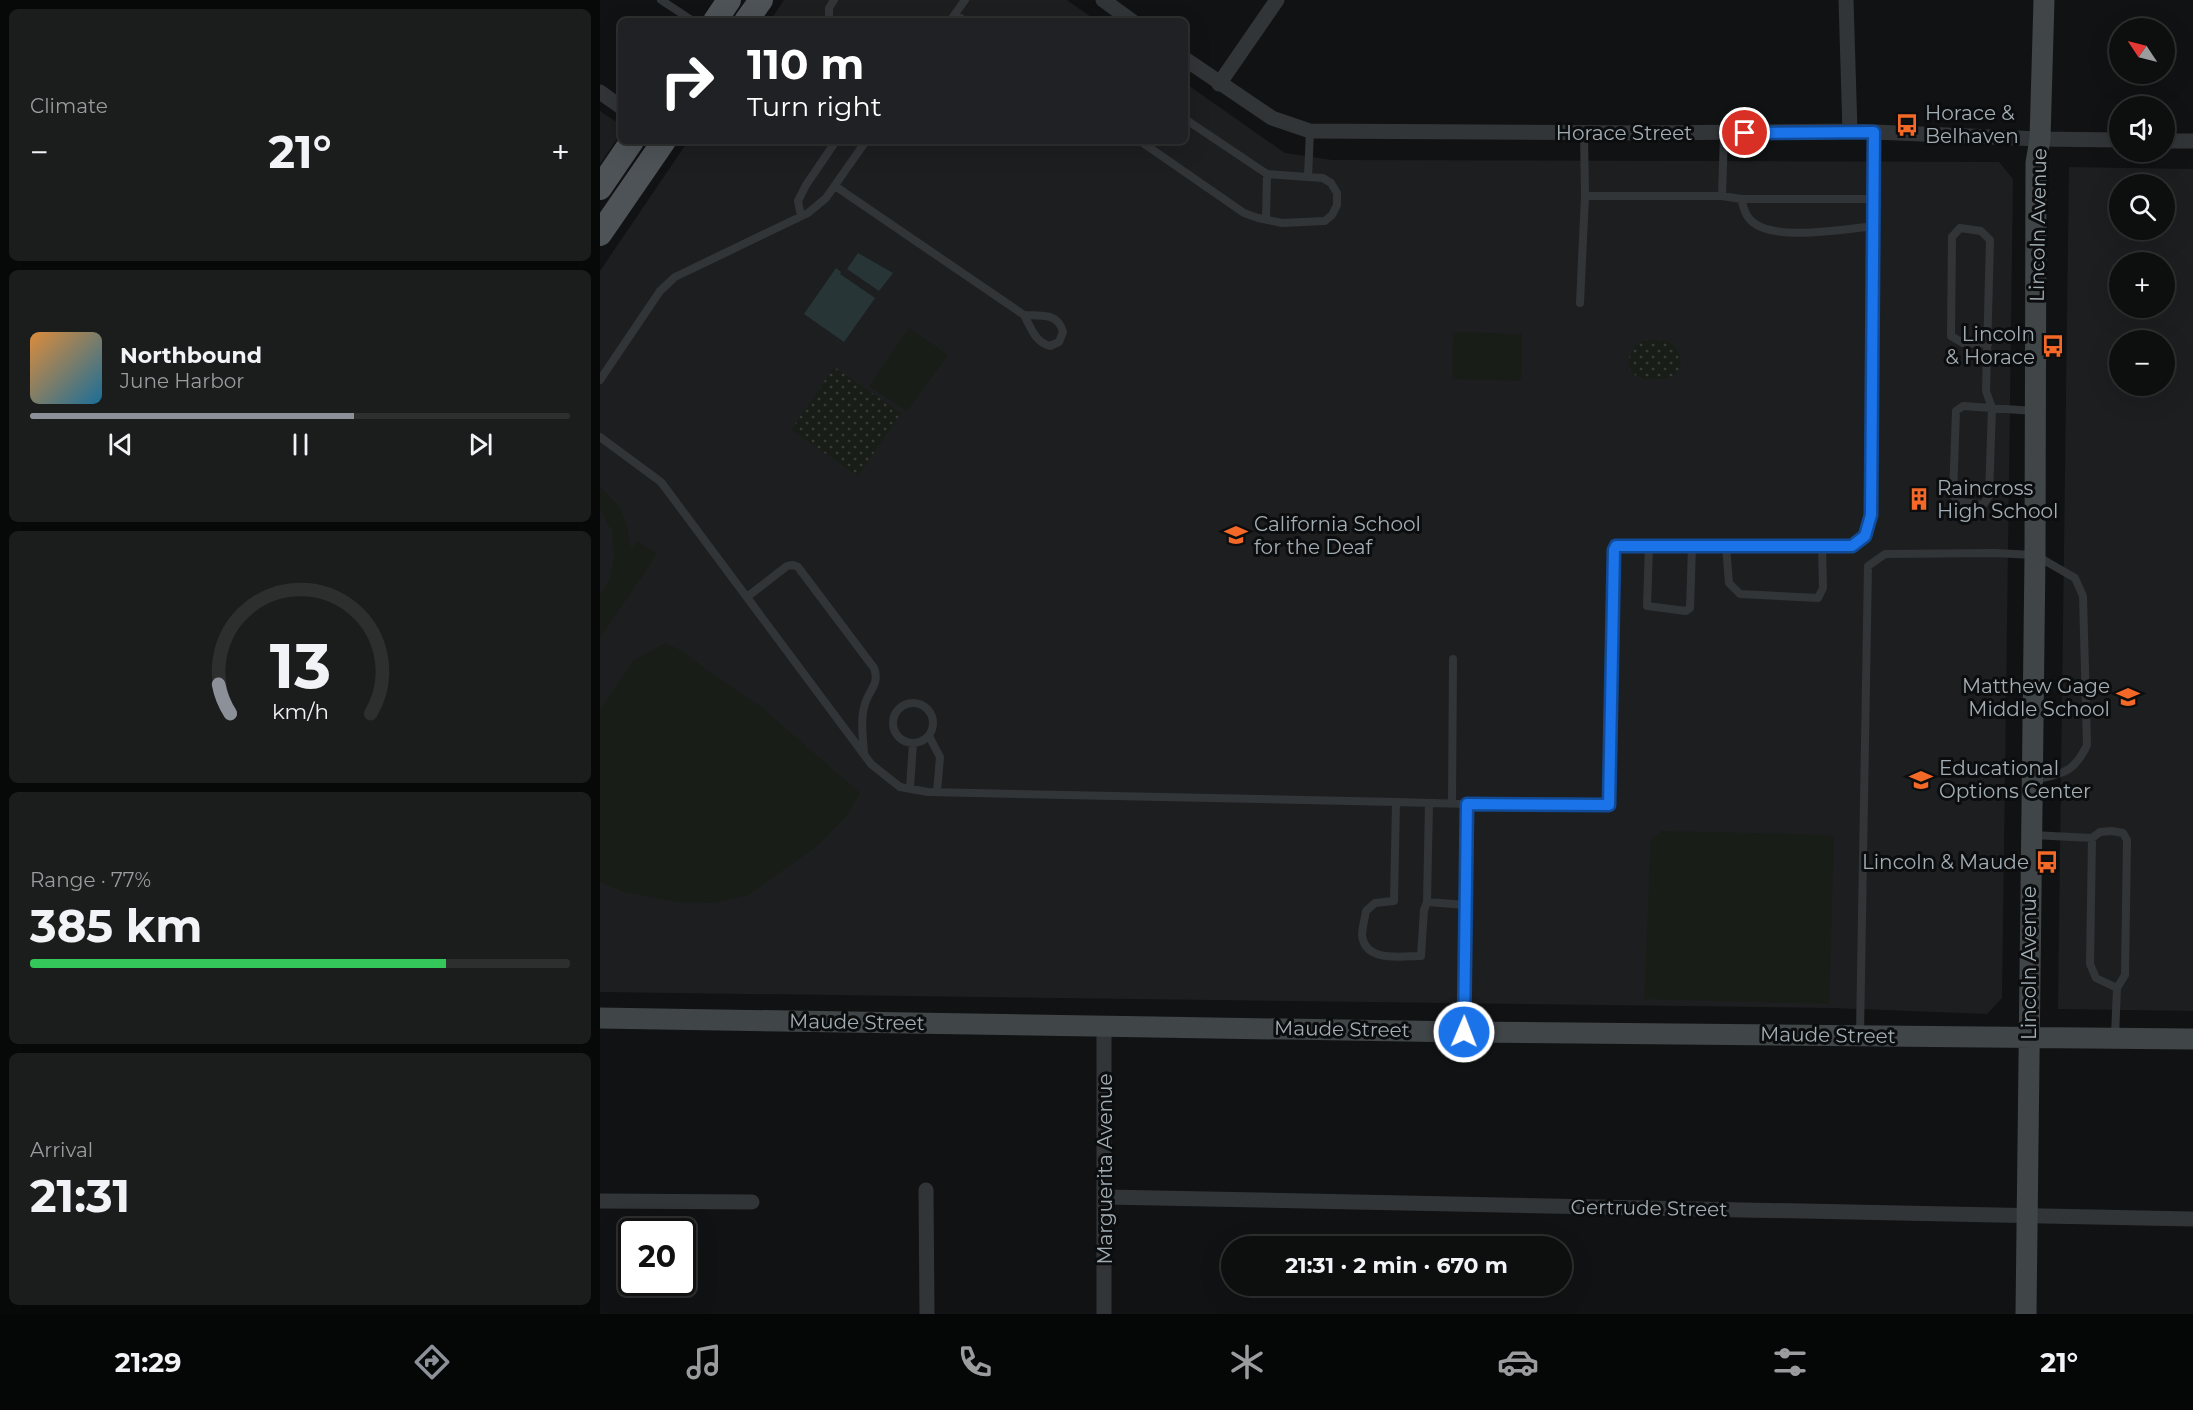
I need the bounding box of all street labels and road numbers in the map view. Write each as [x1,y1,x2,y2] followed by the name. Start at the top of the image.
[1556,121,1692,145] street label: Horace Street
[2025,148,2051,302] street label: Lincoln Avenue
[2017,886,2041,1040] street label: Lincoln Avenue
[789,1009,925,1035] street label: Maude Street
[1274,1016,1410,1042] street label: Maude Street
[1760,1022,1896,1048] street label: Maude Street
[1093,1073,1117,1265] street label: Marguerita Avenue
[1570,1195,1728,1221] street label: Gertrude Street

